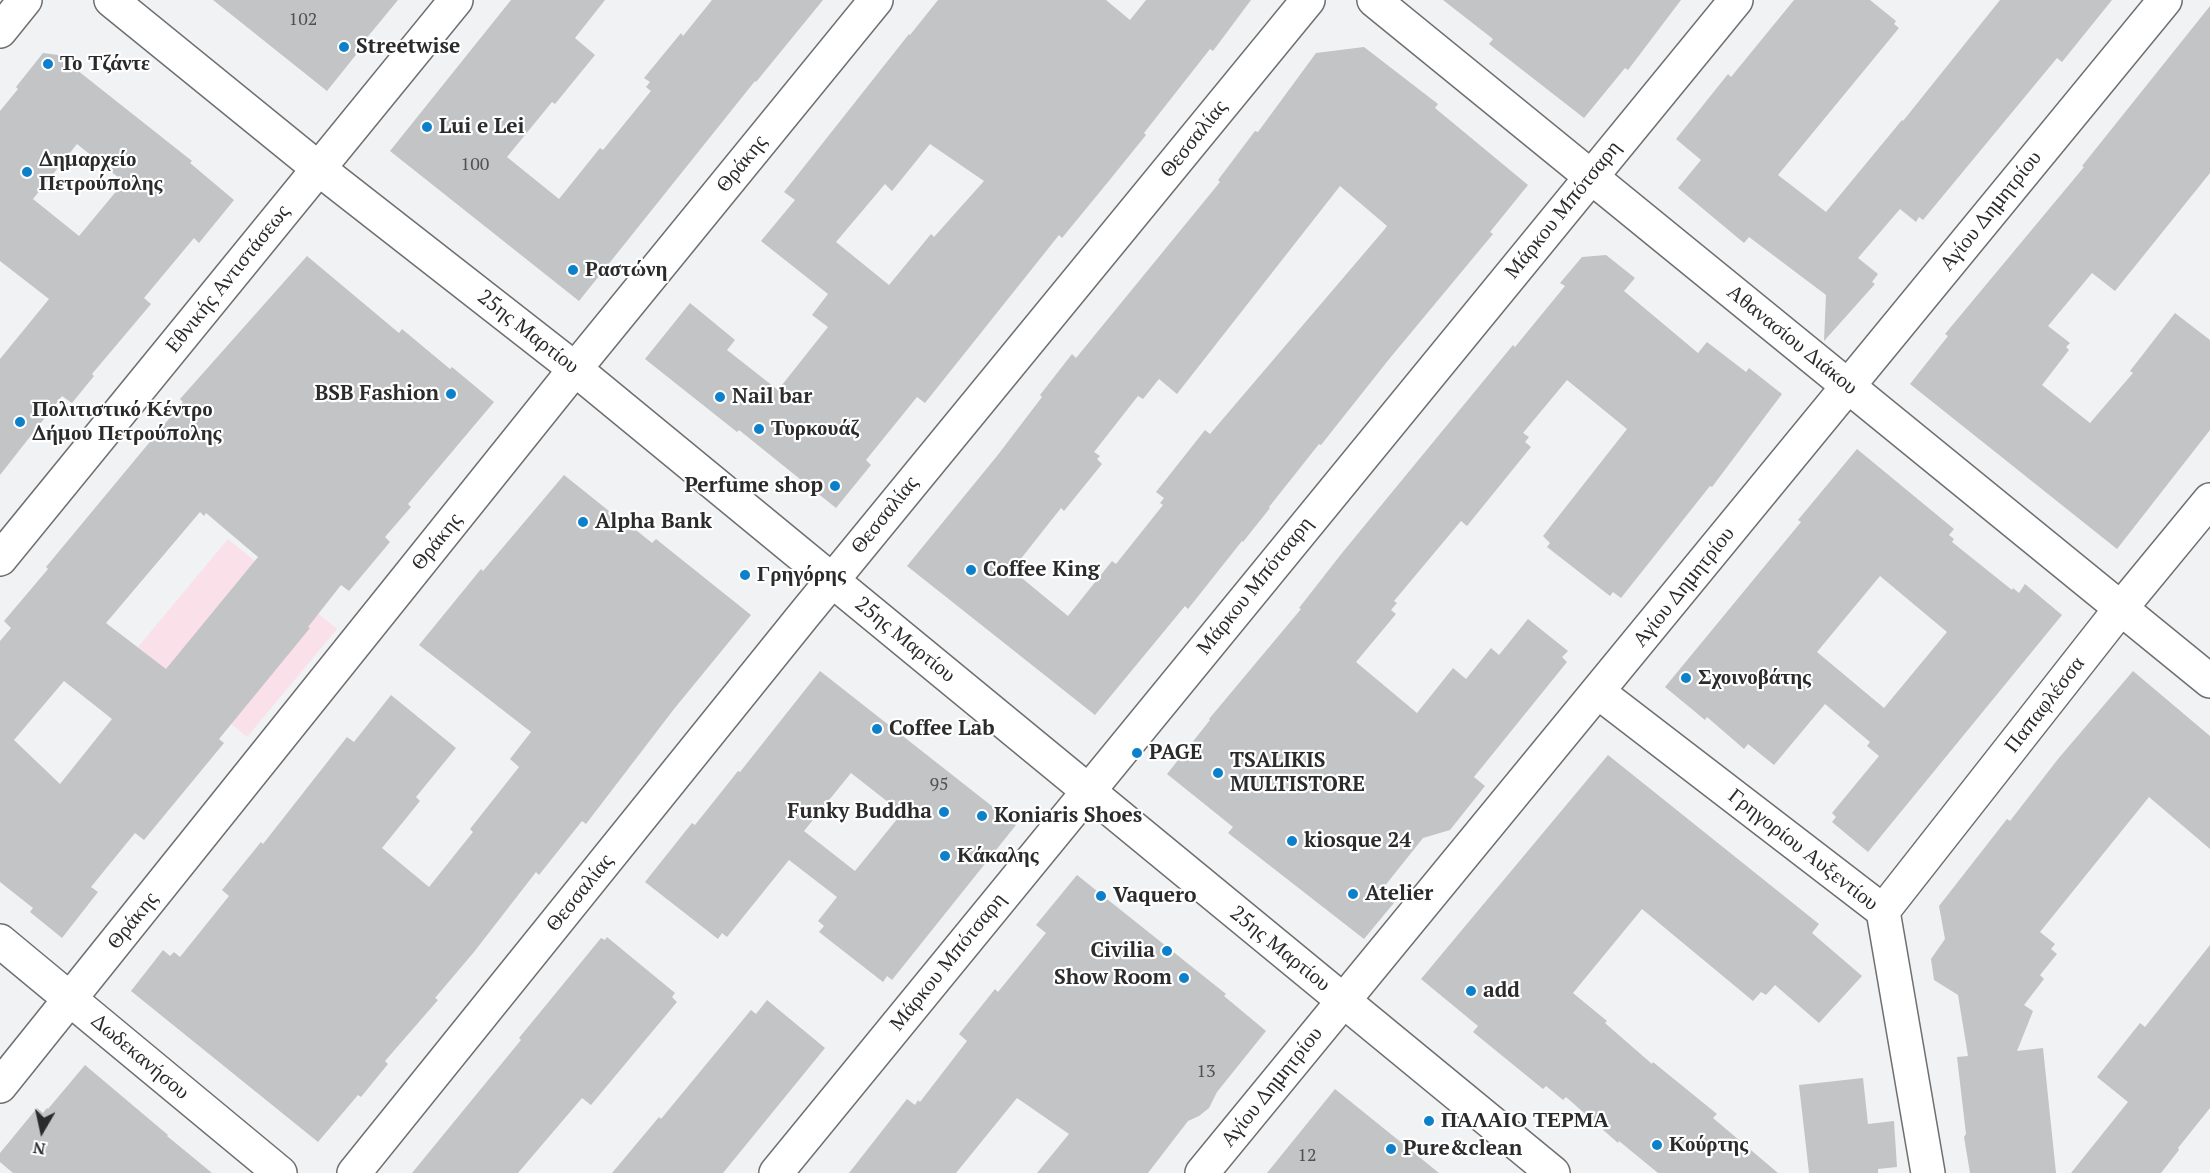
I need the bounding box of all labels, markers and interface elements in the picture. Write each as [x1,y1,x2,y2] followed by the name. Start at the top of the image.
[289,9,317,31] house number: 102
[356,34,460,60] place label: Streetwise
[337,40,351,54] marker: Streetwise
[60,51,150,77] place label: Το Τζάντε
[41,57,55,71] marker: Το Τζάντε
[1155,95,1233,183] street label: Θεσσαλίας
[439,114,524,140] place label: Lui e Lei
[420,120,434,134] marker: Lui e Lei
[711,130,773,198] street label: Θράκης
[1500,136,1626,284] street label: Μάρκου Μπότσαρη
[1935,146,2047,276] street label: Αγίου Δημητρίου
[39,147,162,197] place label: Δημαρχείο Πετρούπολης
[461,154,489,176] house number: 100
[20,165,34,179] marker: Δημαρχείο Πετρούπολης
[161,200,295,358] street label: Εθνικής Αντιστάσεως
[585,257,667,283] place label: Ραστώνη
[566,263,580,277] marker: Ραστώνη
[1722,280,1862,400] street label: Αθανασίου Διάκου
[472,285,584,379] street label: 25ης Μαρτίου
[315,381,439,407] place label: BSB Fashion
[732,384,812,410] place label: Nail bar
[444,387,458,401] marker: BSB Fashion
[713,390,727,404] marker: Nail bar
[32,397,221,447] place label: Πολιτιστικό Κέντρο Δήμου Πετρούπολης
[13,415,27,429] marker: Πολιτιστικό Κέντρο Δήμου Πετρούπολης
[771,416,859,442] place label: Τυρκουάζ
[752,422,766,436] marker: Τυρκουάζ
[846,471,924,559] street label: Θεσσαλίας
[685,473,823,499] place label: Perfume shop
[828,479,842,493] marker: Perfume shop
[406,508,468,576] street label: Θράκης
[595,509,712,535] place label: Alpha Bank
[1192,512,1318,660] street label: Μάρκου Μπότσαρη
[576,515,590,529] marker: Alpha Bank
[1628,522,1740,652] street label: Αγίου Δημητρίου
[983,557,1100,583] place label: Coffee King
[757,562,846,588] place label: Γρηγόρης
[964,563,978,577] marker: Coffee King
[738,568,752,582] marker: Γρηγόρης
[850,592,960,688] street label: 25ης Μαρτίου
[2000,652,2090,758] street label: Παπαφλέσσα
[1698,665,1811,691] place label: Σχοινοβάτης
[1679,671,1693,685] marker: Σχοινοβάτης
[889,716,995,742] place label: Coffee Lab
[870,722,884,736] marker: Coffee Lab
[1149,740,1202,766] place label: PAGE
[1130,746,1144,760] marker: PAGE
[1230,748,1365,798] place label: TSALIKIS MULTISTORE
[1211,766,1225,780] marker: TSALIKIS MULTISTORE
[929,774,949,796] house number: 95
[1723,784,1883,916] street label: Γρηγορίου Αυξεντίου
[787,799,932,825] place label: Funky Buddha
[994,803,1142,829] place label: Koniaris Shoes
[937,805,951,819] marker: Funky Buddha
[975,809,989,823] marker: Koniaris Shoes
[1304,828,1411,854] place label: kiosque 24
[1285,834,1299,848] marker: kiosque 24
[957,843,1039,869] place label: Κάκαλης
[541,849,619,937] street label: Θεσσαλίας
[938,849,952,863] marker: Κάκαλης
[1365,881,1433,907] place label: Atelier
[1113,883,1196,909] place label: Vaquero
[102,887,164,955] street label: Θράκης
[1346,887,1360,901] marker: Atelier
[885,888,1011,1036] street label: Μάρκου Μπότσαρη
[1094,889,1108,903] marker: Vaquero
[1225,901,1335,997] street label: 25ης Μαρτίου
[1090,938,1155,964] place label: Civilia
[1160,944,1174,958] marker: Civilia
[1054,965,1172,991] place label: Show Room
[1177,971,1191,985] marker: Show Room
[1483,978,1520,1004] place label: add
[1464,984,1478,998] marker: add
[86,1009,194,1105] street label: Δωδεκανήσου
[1216,1022,1328,1152] street label: Αγίου Δημητρίου
[1196,1061,1216,1083] house number: 13
[12,1101,72,1161] north arrow
[1441,1108,1609,1134] place label: ΠΑΛΑΙΟ ΤΕΡΜΑ
[1422,1114,1436,1128] marker: ΠΑΛΑΙΟ ΤΕΡΜΑ
[1669,1132,1748,1158] place label: Κούρτης
[1403,1136,1522,1162] place label: Pure&clean
[31,1137,47,1161] text: N
[1650,1138,1664,1152] marker: Κούρτης
[1384,1142,1398,1156] marker: Pure&clean
[1297,1145,1317,1167] house number: 12

